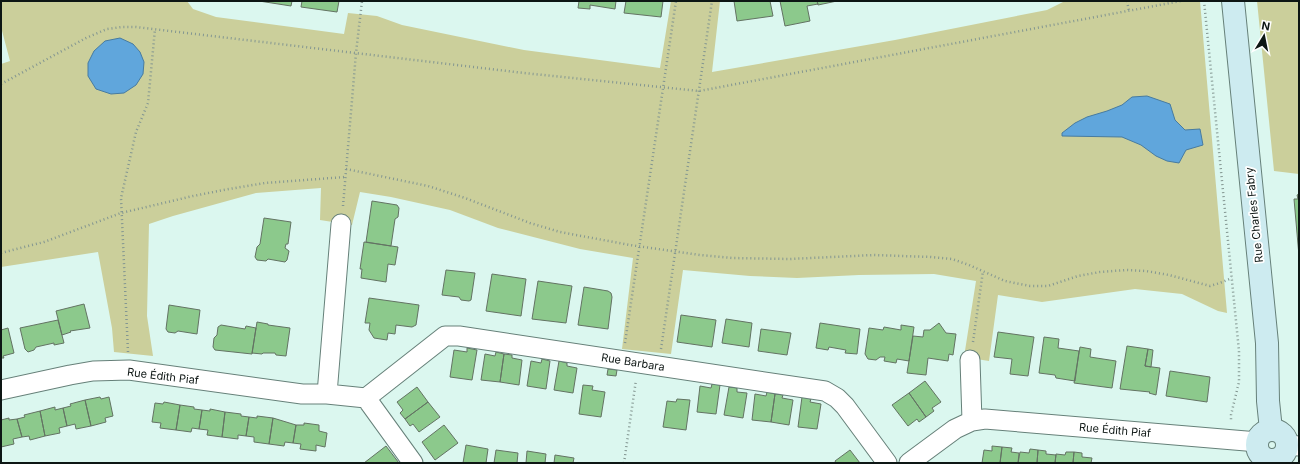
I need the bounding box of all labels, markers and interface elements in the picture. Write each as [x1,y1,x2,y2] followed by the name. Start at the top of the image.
[1244,16,1284,56] north arrow
[1260,19,1271,34] text: N
[1242,167,1266,263] street label: Rue Charles Fabry
[600,350,666,374] street label: Rue Barbara
[126,365,200,387] street label: Rue Édith Piaf
[1078,420,1152,440] street label: Rue Édith Piaf

